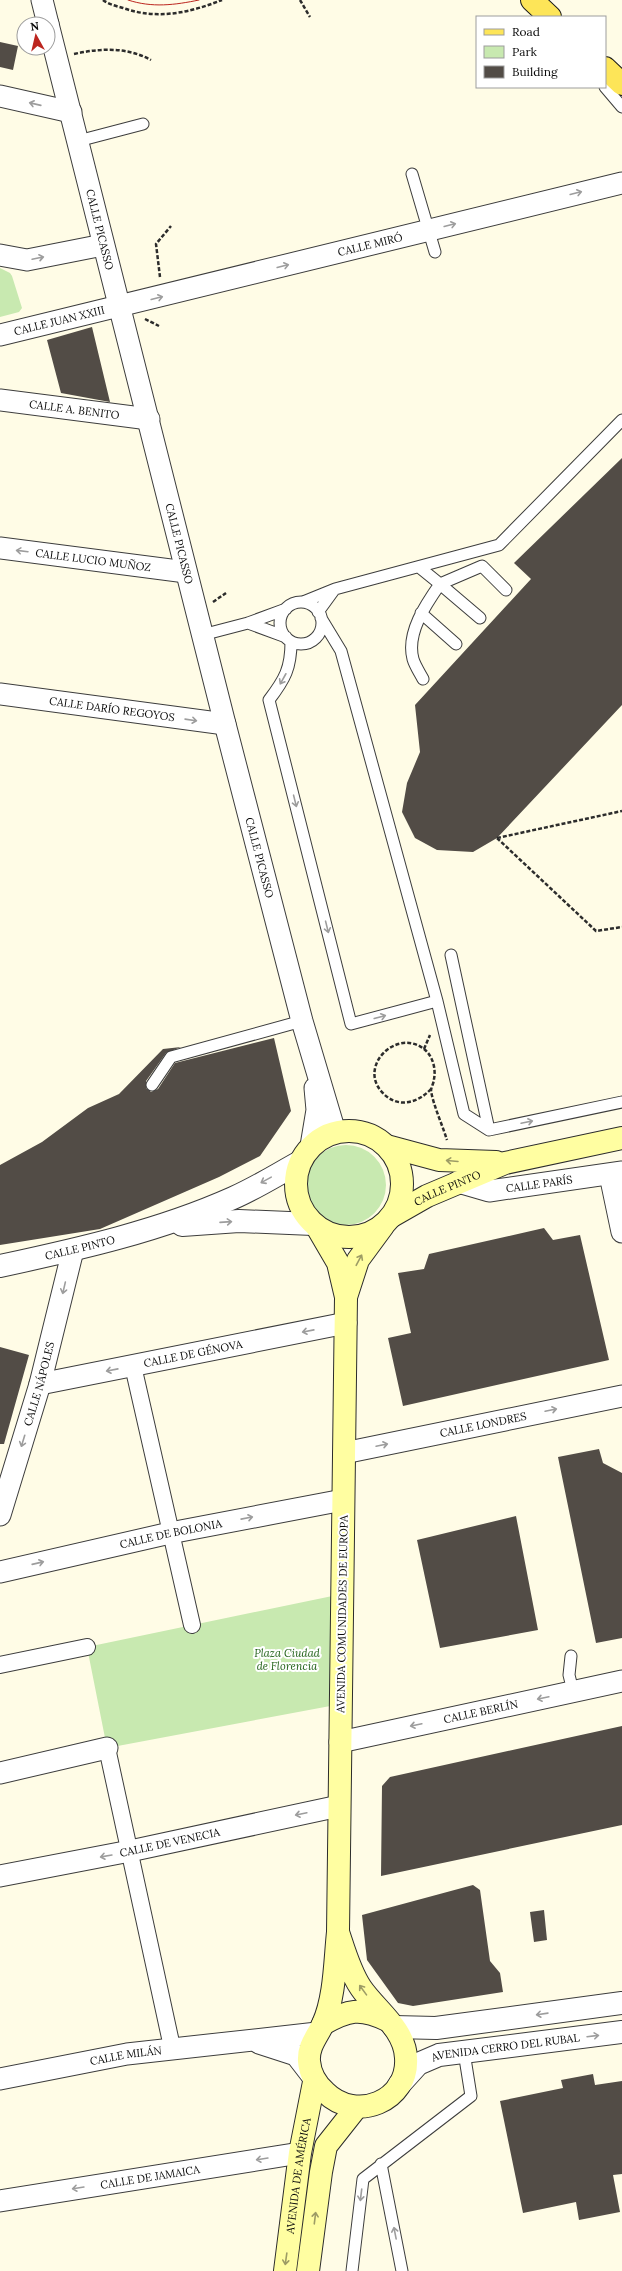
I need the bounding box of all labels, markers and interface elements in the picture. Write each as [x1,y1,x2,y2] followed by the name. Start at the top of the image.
[16,16,56,56] north arrow
[476,16,606,88] legend
[29,19,40,34] text: N
[512,24,540,39] text: Road
[512,44,538,59] text: Park
[512,64,558,79] text: Building
[29,100,42,108] one-way arrow
[83,188,117,272] street label: CALLE PICASSO
[569,189,582,196] one-way arrow
[443,220,456,228] one-way arrow
[336,230,404,259] street label: CALLE MIRÓ
[31,254,44,262] one-way arrow
[276,262,289,270] one-way arrow
[150,293,163,301] one-way arrow
[12,303,106,338] street label: CALLE JUAN XXIII
[28,397,121,422] street label: CALLE A. BENITO
[162,502,196,586] street label: CALLE PICASSO
[35,546,152,574] street label: CALLE LUCIO MUÑOZ
[16,547,29,555] one-way arrow
[279,673,286,685] one-way arrow
[48,694,176,724] street label: CALLE DARÍO REGOYOS
[184,716,197,723] one-way arrow
[291,794,299,807] one-way arrow
[242,816,277,900] street label: CALLE PICASSO
[323,920,331,933] one-way arrow
[373,1012,386,1020] one-way arrow
[520,1117,533,1125] one-way arrow
[446,1158,459,1165] one-way arrow
[411,1167,483,1209] street label: CALLE PINTO
[505,1172,573,1195] street label: CALLE PARÍS
[260,1177,272,1185] one-way arrow
[219,1218,232,1225] one-way arrow
[44,1232,117,1263] street label: CALLE PINTO
[356,1254,363,1266] one-way arrow
[59,1281,67,1294] one-way arrow
[301,1327,314,1335] one-way arrow
[142,1337,245,1370] street label: CALLE DE GÉNOVA
[21,1340,57,1428] street label: CALLE NÁPOLES
[105,1367,118,1375] one-way arrow
[544,1406,557,1414] one-way arrow
[438,1409,528,1440] street label: CALLE LONDRES
[19,1434,26,1447] one-way arrow
[375,1441,388,1449] one-way arrow
[240,1514,253,1522] one-way arrow
[333,1514,351,1714] street label: AVENIDA COMUNIDADES DE EUROPA
[118,1516,224,1551] street label: CALLE DE BOLONIA
[31,1559,44,1567] one-way arrow
[254,1646,321,1673] park label: Plaza Ciudad de Florencia
[536,1694,549,1702] one-way arrow
[442,1697,519,1726] street label: CALLE BERLÍN
[409,1722,422,1730] one-way arrow
[295,1810,308,1818] one-way arrow
[118,1825,222,1860] street label: CALLE DE VENECIA
[100,1852,113,1860] one-way arrow
[359,1985,367,1996] one-way arrow
[536,2010,549,2018] one-way arrow
[428,2030,581,2065] street label: AVENIDA CERRO DEL RUBAL
[586,2032,599,2040] one-way arrow
[89,2043,162,2068] street label: CALLE MILÁN
[283,2116,314,2236] street label: AVENIDA DE AMÉRICA
[256,2155,269,2163] one-way arrow
[99,2162,202,2192] street label: CALLE DE JAMAICA
[72,2185,85,2193] one-way arrow
[357,2188,365,2201] one-way arrow
[311,2212,319,2225] one-way arrow
[390,2227,398,2240] one-way arrow
[282,2252,290,2265] one-way arrow

